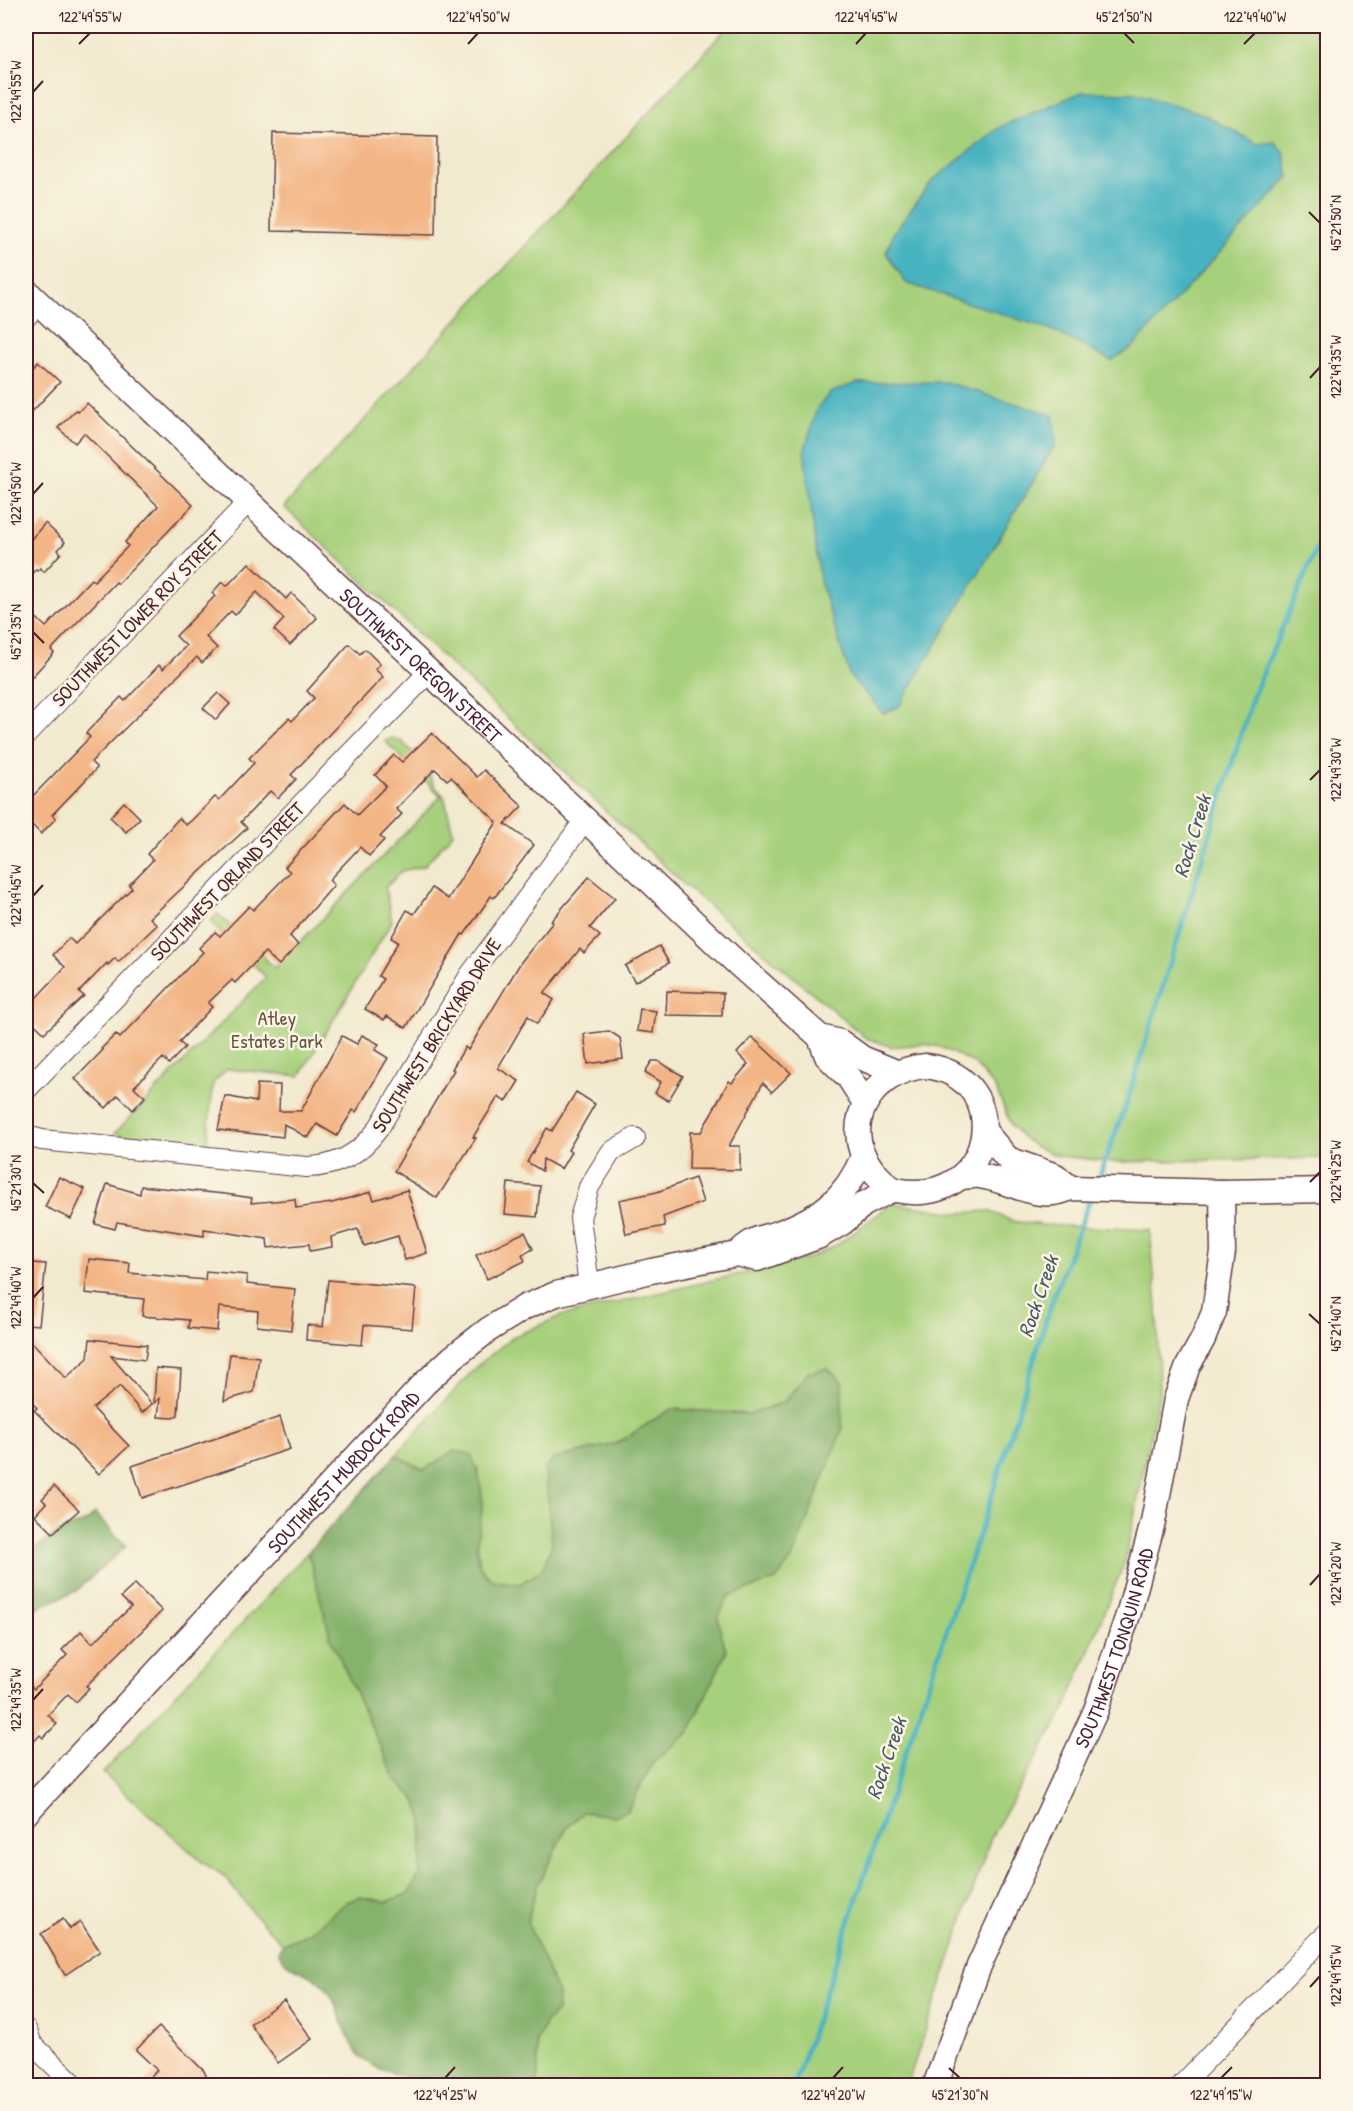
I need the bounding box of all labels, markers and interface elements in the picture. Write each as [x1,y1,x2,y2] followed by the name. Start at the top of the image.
[58,6,122,27] text: 122°49'55"W
[446,6,510,27] text: 122°49'50"W
[835,6,898,27] text: 122°49'45"W
[1096,6,1152,27] text: 45°21'50"N
[1224,6,1287,27] text: 122°49'40"W
[5,60,26,124] text: 122°49'55"W
[1325,195,1346,251] text: 45°21'50"N
[1325,335,1346,399] text: 122°49'35"W
[5,462,26,526] text: 122°49'50"W
[45,523,229,712] street label: SOUTHWEST LOWER ROY STREET
[334,581,509,749] street label: SOUTHWEST OREGON STREET
[5,604,26,660] text: 45°21'35"N
[1325,737,1346,802] text: 122°49'30"W
[1166,789,1219,881] water label: Rock Creek
[144,795,310,966] street label: SOUTHWEST ORLAND STREET
[5,864,26,927] text: 122°49'45"W
[365,932,507,1137] street label: SOUTHWEST BRICKYARD DRIVE
[231,1004,323,1054] park label: Atley Estates Park
[1325,1139,1346,1204] text: 122°49'25"W
[5,1155,26,1211] text: 45°21'30"N
[1010,1249,1066,1341] water label: Rock Creek
[5,1266,26,1329] text: 122°49'40"W
[1325,1296,1346,1352] text: 45°21'40"N
[261,1384,425,1558] street label: SOUTHWEST MURDOCK ROAD
[1325,1541,1346,1606] text: 122°49'20"W
[1067,1544,1159,1752] street label: SOUTHWEST TONQUIN ROAD
[5,1668,26,1732] text: 122°49'35"W
[858,1711,914,1803] water label: Rock Creek
[1325,1944,1346,2007] text: 122°49'15"W
[413,2084,478,2105] text: 122°49'25"W
[801,2084,866,2105] text: 122°49'20"W
[932,2084,988,2105] text: 45°21'30"N
[1190,2084,1253,2105] text: 122°49'15"W

